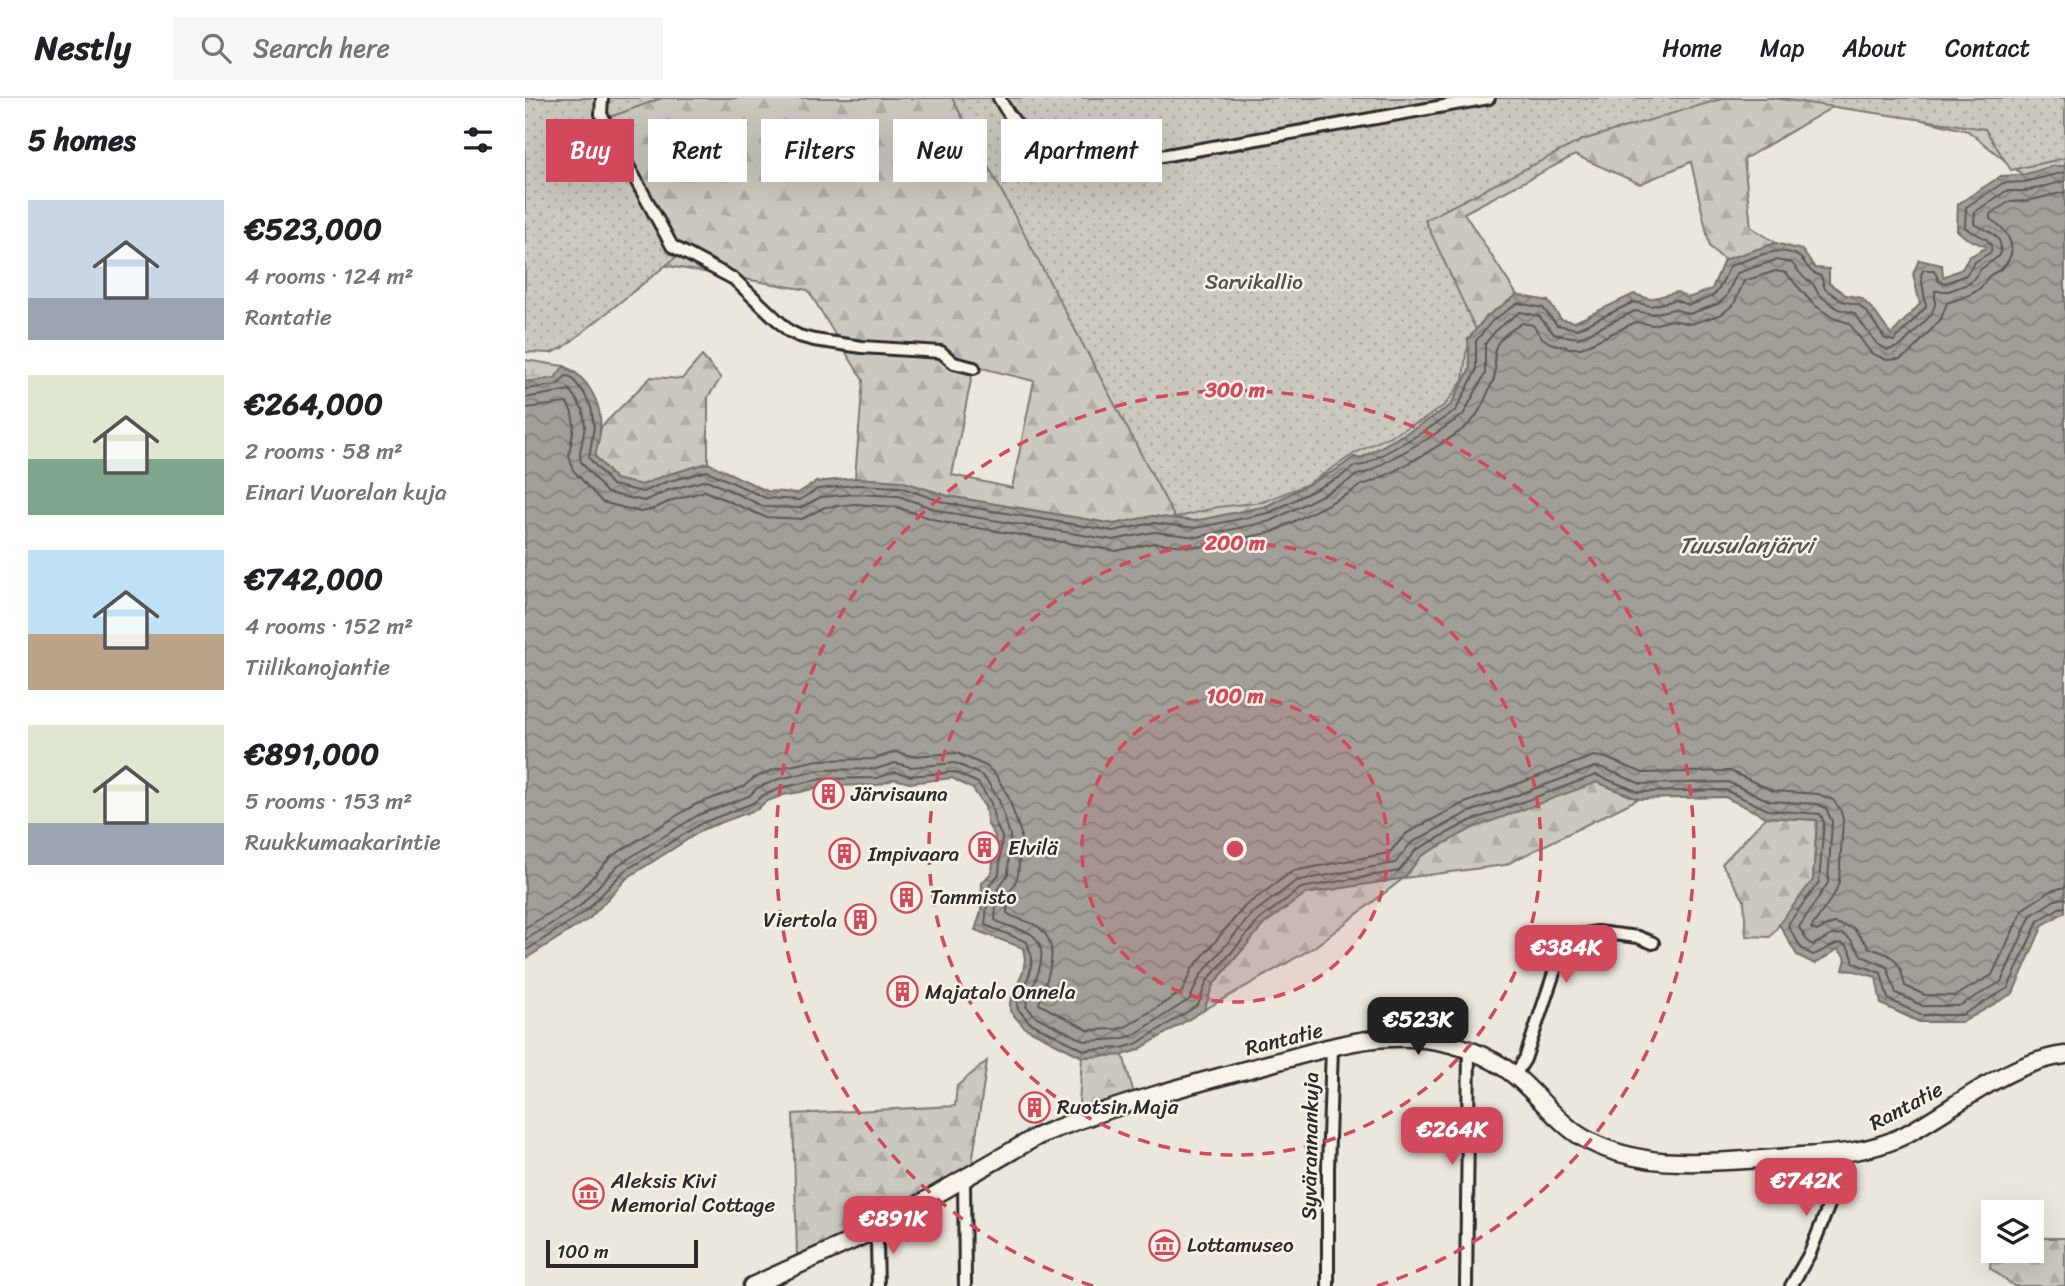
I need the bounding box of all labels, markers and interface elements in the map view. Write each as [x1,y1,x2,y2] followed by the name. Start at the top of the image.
[173,17,663,80] search box
[35,19,131,77] text: Nestly
[253,25,390,71] text: Search here
[1662,27,1722,69] text: Home
[1760,27,1804,69] text: Map
[1842,27,1907,69] text: About
[1945,27,2030,69] text: Contact
[197,29,235,67] icon: search
[28,113,136,167] text: 5 homes
[546,119,634,182] chip: Buy
[648,119,747,182] chip: Rent
[761,119,879,182] chip: Filters
[893,119,987,182] chip: New
[1001,119,1162,182] chip: Apartment
[459,121,497,159] icon: filters
[245,202,382,256] text: €523,000
[84,228,168,312] icon: home
[245,256,414,297] text: 4 rooms · 124 m²
[1205,263,1303,301] park label: Sarvikallio
[245,297,332,338] text: Rantatie
[1204,371,1266,409] text: 300 m
[245,377,383,431] text: €264,000
[84,403,168,487] icon: home
[245,431,403,472] text: 2 rooms · 58 m²
[245,472,447,513] text: Einari Vuorelan kuja
[1204,524,1266,562] text: 200 m
[1679,525,1818,566] water label: Tuusulanjärvi
[245,552,383,606] text: €742,000
[84,578,168,662] icon: home
[245,606,413,647] text: 4 rooms · 152 m²
[245,647,390,688] text: Tiilikanojantie
[1206,677,1264,715] text: 100 m
[245,727,379,781] text: €891,000
[84,753,168,837] icon: home
[850,775,948,813] place label: Järvisauna
[811,777,845,811] building icon: Järvisauna
[245,781,412,822] text: 5 rooms · 153 m²
[245,822,441,863] text: Ruukkumaakarintie
[1008,829,1059,867] place label: Elvilä
[968,831,1002,865] building icon: Elvilä
[867,835,960,873] place label: Impivaara
[828,837,862,871] building icon: Impivaara
[1223,837,1247,861] centre of rings
[930,878,1017,916] place label: Tammisto
[890,880,924,914] building icon: Tammisto
[763,901,837,939] place label: Viertola
[843,903,877,937] building icon: Viertola
[1517,926,1615,985] pin: €384K
[1531,927,1601,968] text: €384K
[925,973,1076,1011] place label: Majatalo Onnela
[885,975,919,1009] building icon: Majatalo Onnela
[1369,998,1467,1057] pin: €523K
[1383,999,1453,1040] text: €523K
[1241,1011,1327,1067] street label: Rantatie
[1862,1070,1950,1141] street label: Rantatie
[1290,1071,1330,1220] street label: Syvärannankuja
[1057,1088,1179,1126] place label: Ruotsin Maja
[1017,1090,1051,1124] building icon: Ruotsin Maja
[1403,1108,1501,1167] pin: €264K
[1417,1109,1487,1150] text: €264K
[1757,1158,1855,1218] pin: €742K
[1771,1160,1841,1201] text: €742K
[610,1162,775,1224] place label: Aleksis Kivi Memorial Cottage
[571,1176,605,1210] museum icon: Aleksis Kivi Memorial Cottage
[844,1196,942,1256] pin: €891K
[859,1198,927,1239] text: €891K
[1981,1200,2044,1263] map controls
[1981,1200,2044,1263] button: layers
[1187,1226,1294,1264] place label: Lottamuseo
[1147,1228,1181,1262] museum icon: Lottamuseo
[557,1235,609,1268] text: 100 m
[546,1237,698,1269] scale bar

